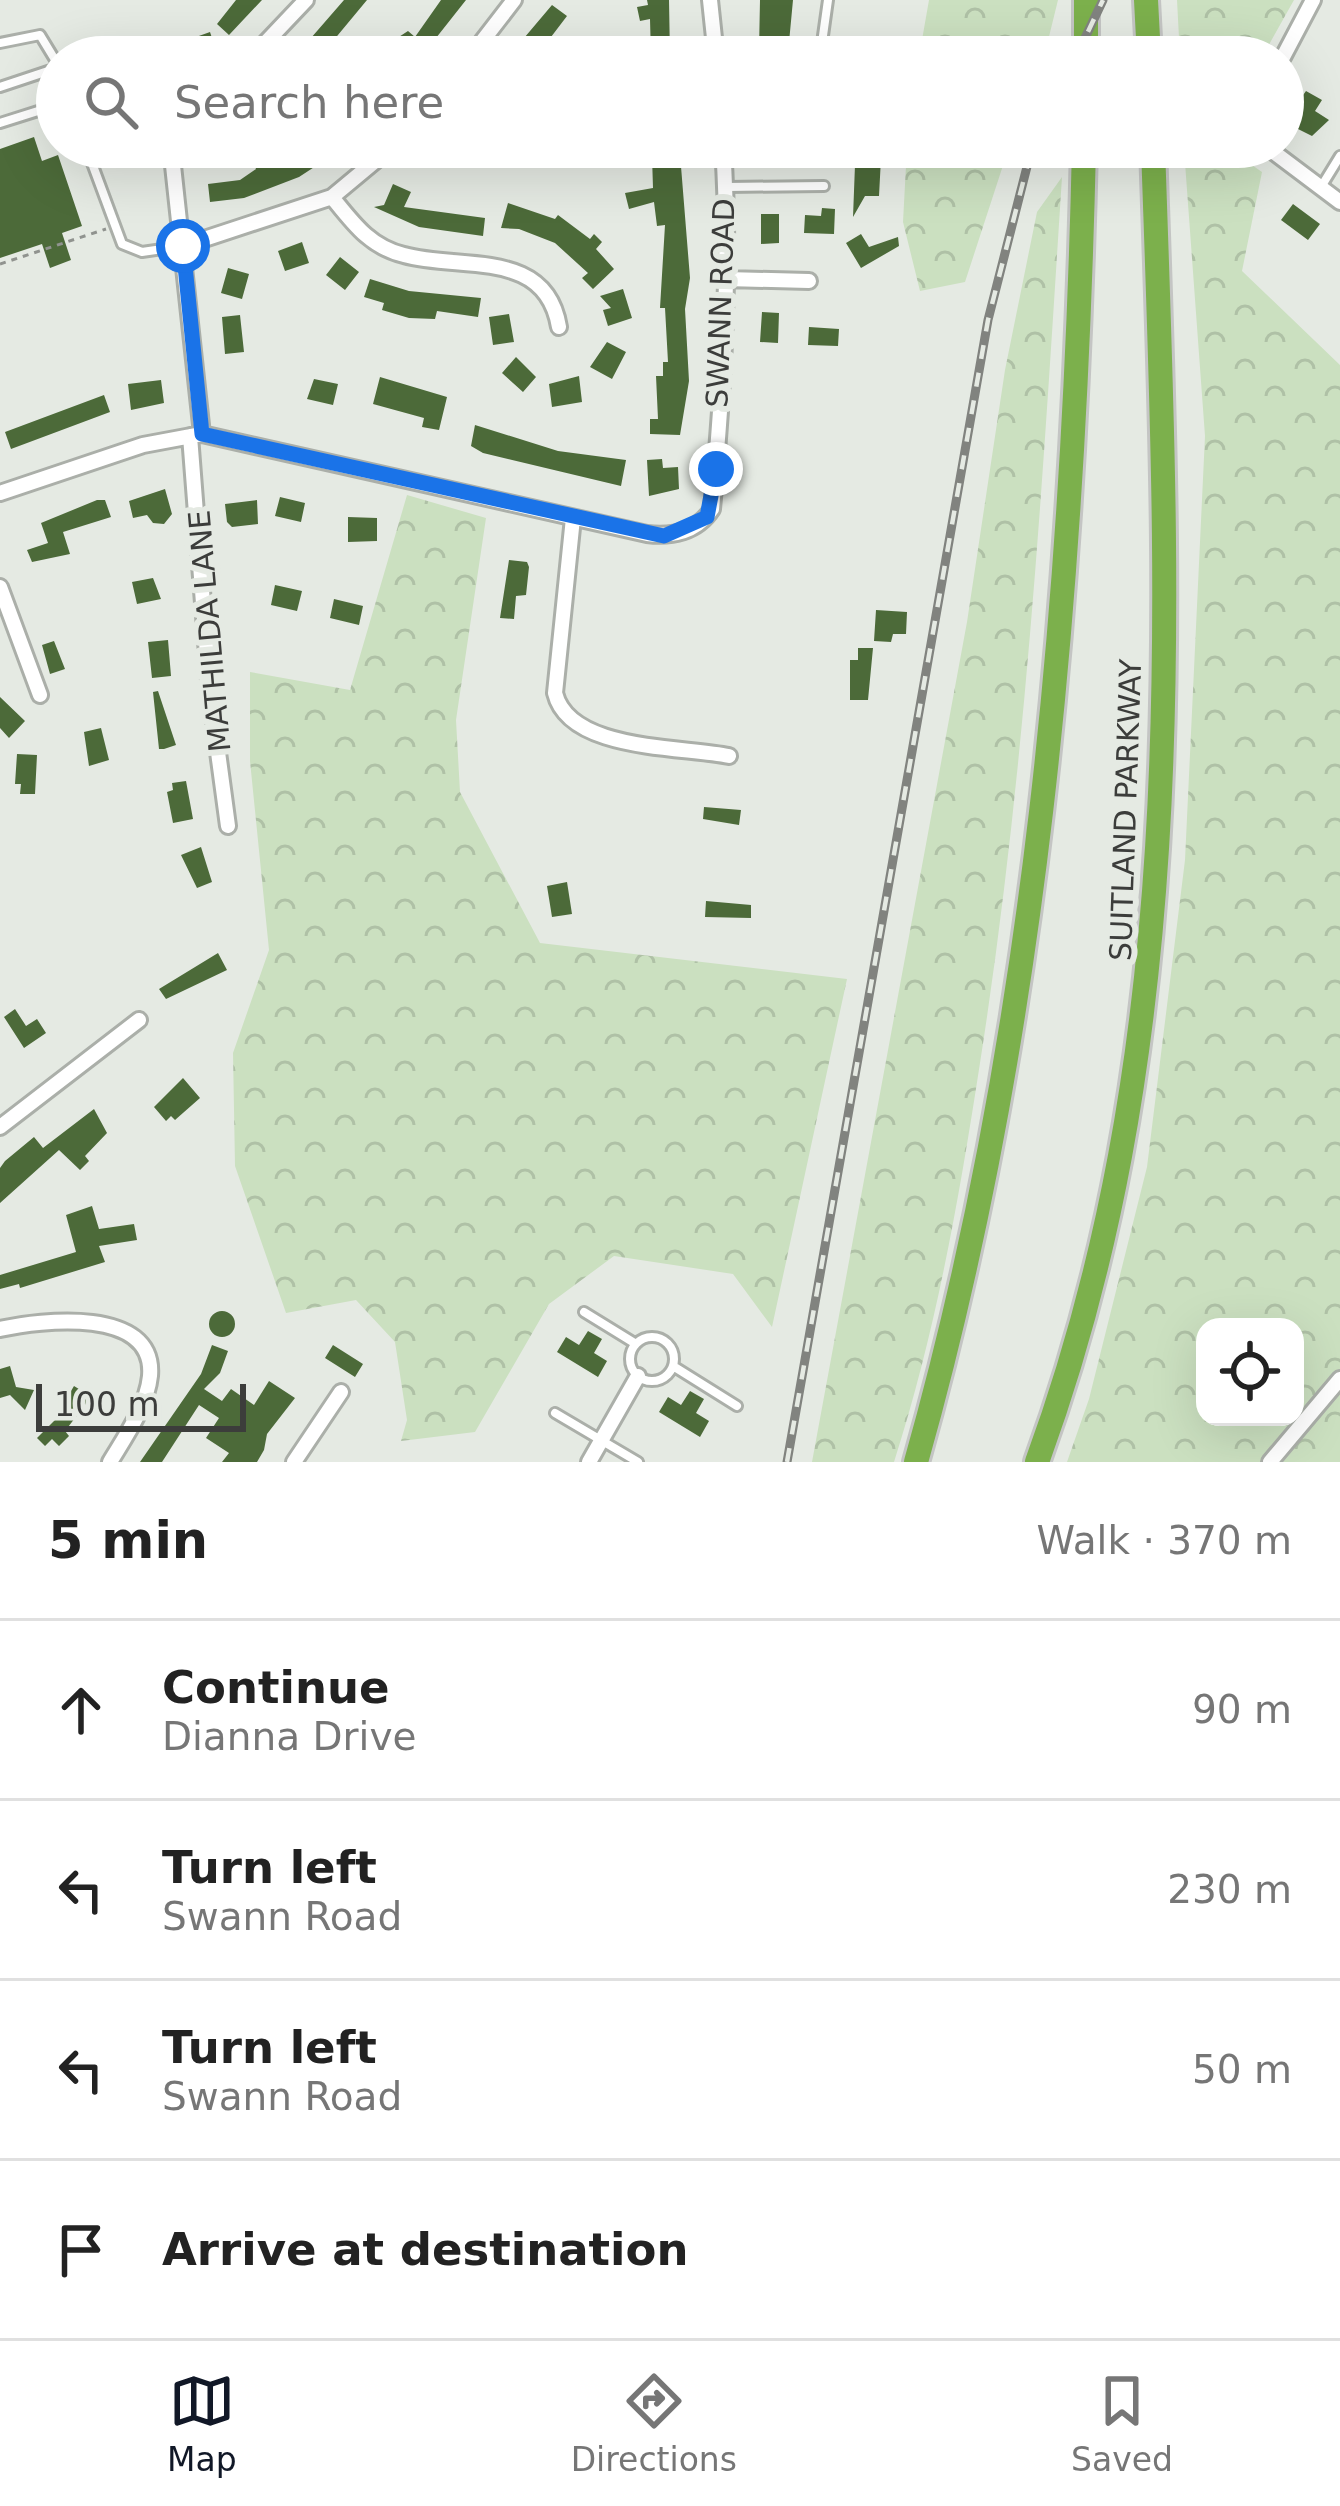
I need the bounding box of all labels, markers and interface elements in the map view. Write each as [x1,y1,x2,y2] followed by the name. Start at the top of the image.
[36,36,1304,168] search box
[78,69,144,135] icon: search
[174,76,444,129] text: Search here
[699,198,742,408] street label: SWANN ROAD
[156,219,210,273] route start
[689,442,743,496] route end
[182,509,238,753] street label: MATHILDA LANE
[1103,658,1148,961] street label: SUITLAND PARKWAY
[1196,1318,1304,1426] map controls
[1196,1318,1304,1426] button: locate
[36,1378,246,1431] scale bar
[54,1385,160,1424] text: 100 m
[48,1511,208,1570] text: 5 min
[1037,1518,1292,1563] text: Walk · 370 m
[162,1661,390,1714] text: Continue
[48,1677,114,1743] icon: ahead
[1192,1687,1292,1732] text: 90 m
[162,1714,416,1759] text: Dianna Drive
[162,1841,377,1894] text: Turn left
[48,1857,114,1923] icon: left
[1167,1867,1292,1912] text: 230 m
[162,1894,402,1939] text: Swann Road
[162,2021,377,2074] text: Turn left
[48,2037,114,2103] icon: left
[1192,2047,1292,2092] text: 50 m
[162,2074,402,2119] text: Swann Road
[48,2217,114,2283] icon: arrive
[162,2223,688,2276] text: Arrive at destination
[167,2368,237,2479] tab: Map
[571,2368,737,2479] tab: Directions
[1071,2368,1173,2479] tab: Saved

